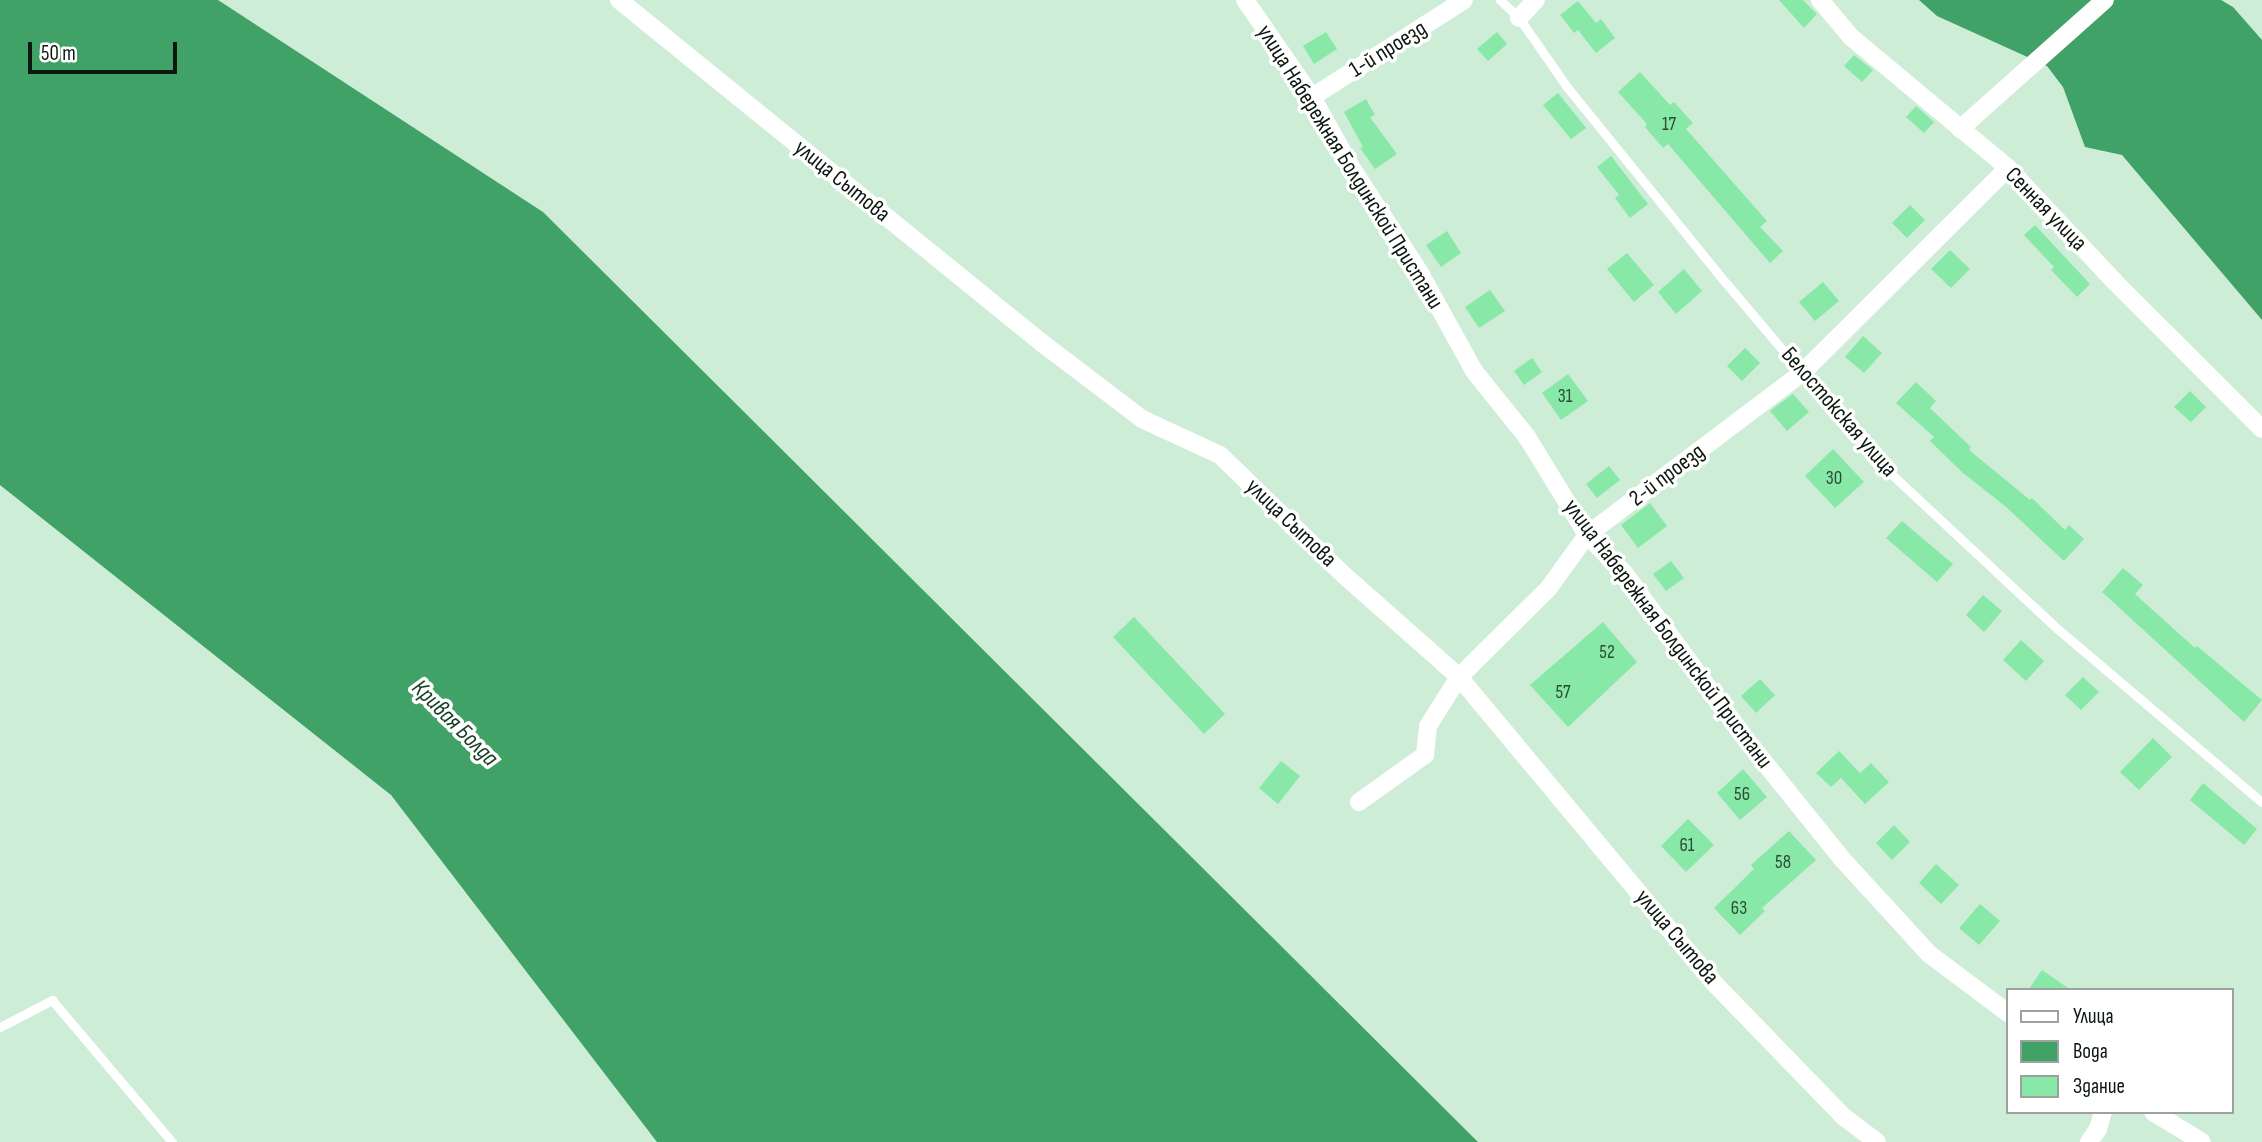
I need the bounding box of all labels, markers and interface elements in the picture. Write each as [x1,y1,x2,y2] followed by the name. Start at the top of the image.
[1344,15,1432,83] street label: 1-й проезд
[1251,20,1449,314] street label: улица Набережная Болдинской Пристани
[32,28,180,72] scale bar
[41,41,76,66] text: 50 m
[1662,114,1676,136] house number: 17
[788,134,896,228] street label: улица Сытова
[1999,161,2093,257] street label: Сенная улица
[1775,341,1903,483] street label: Белостокская улица
[1558,386,1572,408] house number: 31
[1624,438,1710,512] street label: 2-й проезд
[1826,468,1842,490] house number: 30
[1240,473,1342,573] street label: улица Сытова
[1558,494,1778,774] street label: улица Набережная Болдинской Пристани
[1599,642,1615,664] house number: 52
[406,674,504,772] water label: Кривая Болда
[1555,682,1571,704] house number: 57
[1734,784,1750,806] house number: 56
[1680,835,1694,857] house number: 61
[1775,852,1791,874] house number: 58
[1629,884,1725,990] street label: улица Сытова
[1731,898,1747,920] house number: 63
[2007,988,2234,1114] legend
[2073,1004,2114,1029] text: Улица
[2073,1039,2108,1064] text: Вода
[2073,1074,2125,1099] text: Здание

